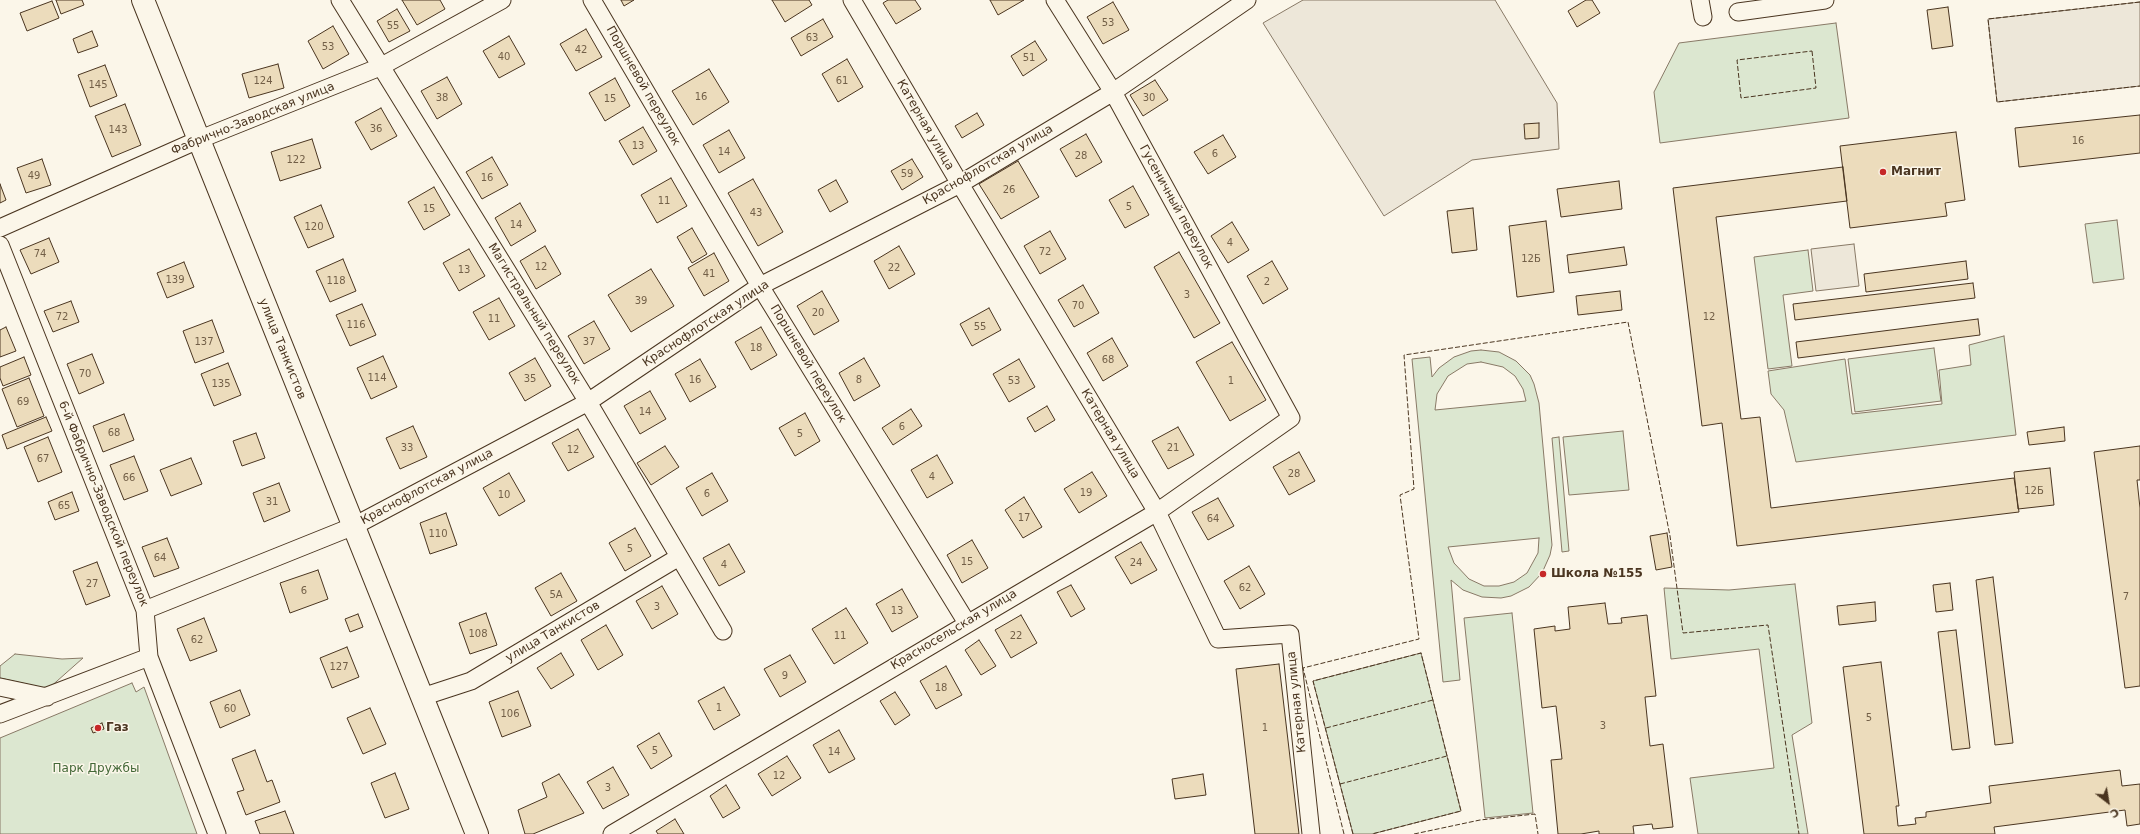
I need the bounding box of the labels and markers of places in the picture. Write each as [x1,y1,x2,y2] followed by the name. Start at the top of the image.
[1891,165,1941,179] place label: Магнит
[1878,167,1888,177] marker: Магнит
[1551,567,1643,581] place label: Школа №155
[1538,569,1548,579] marker: Школа №155
[106,721,129,735] place label: Газ
[93,723,103,733] marker: Газ

